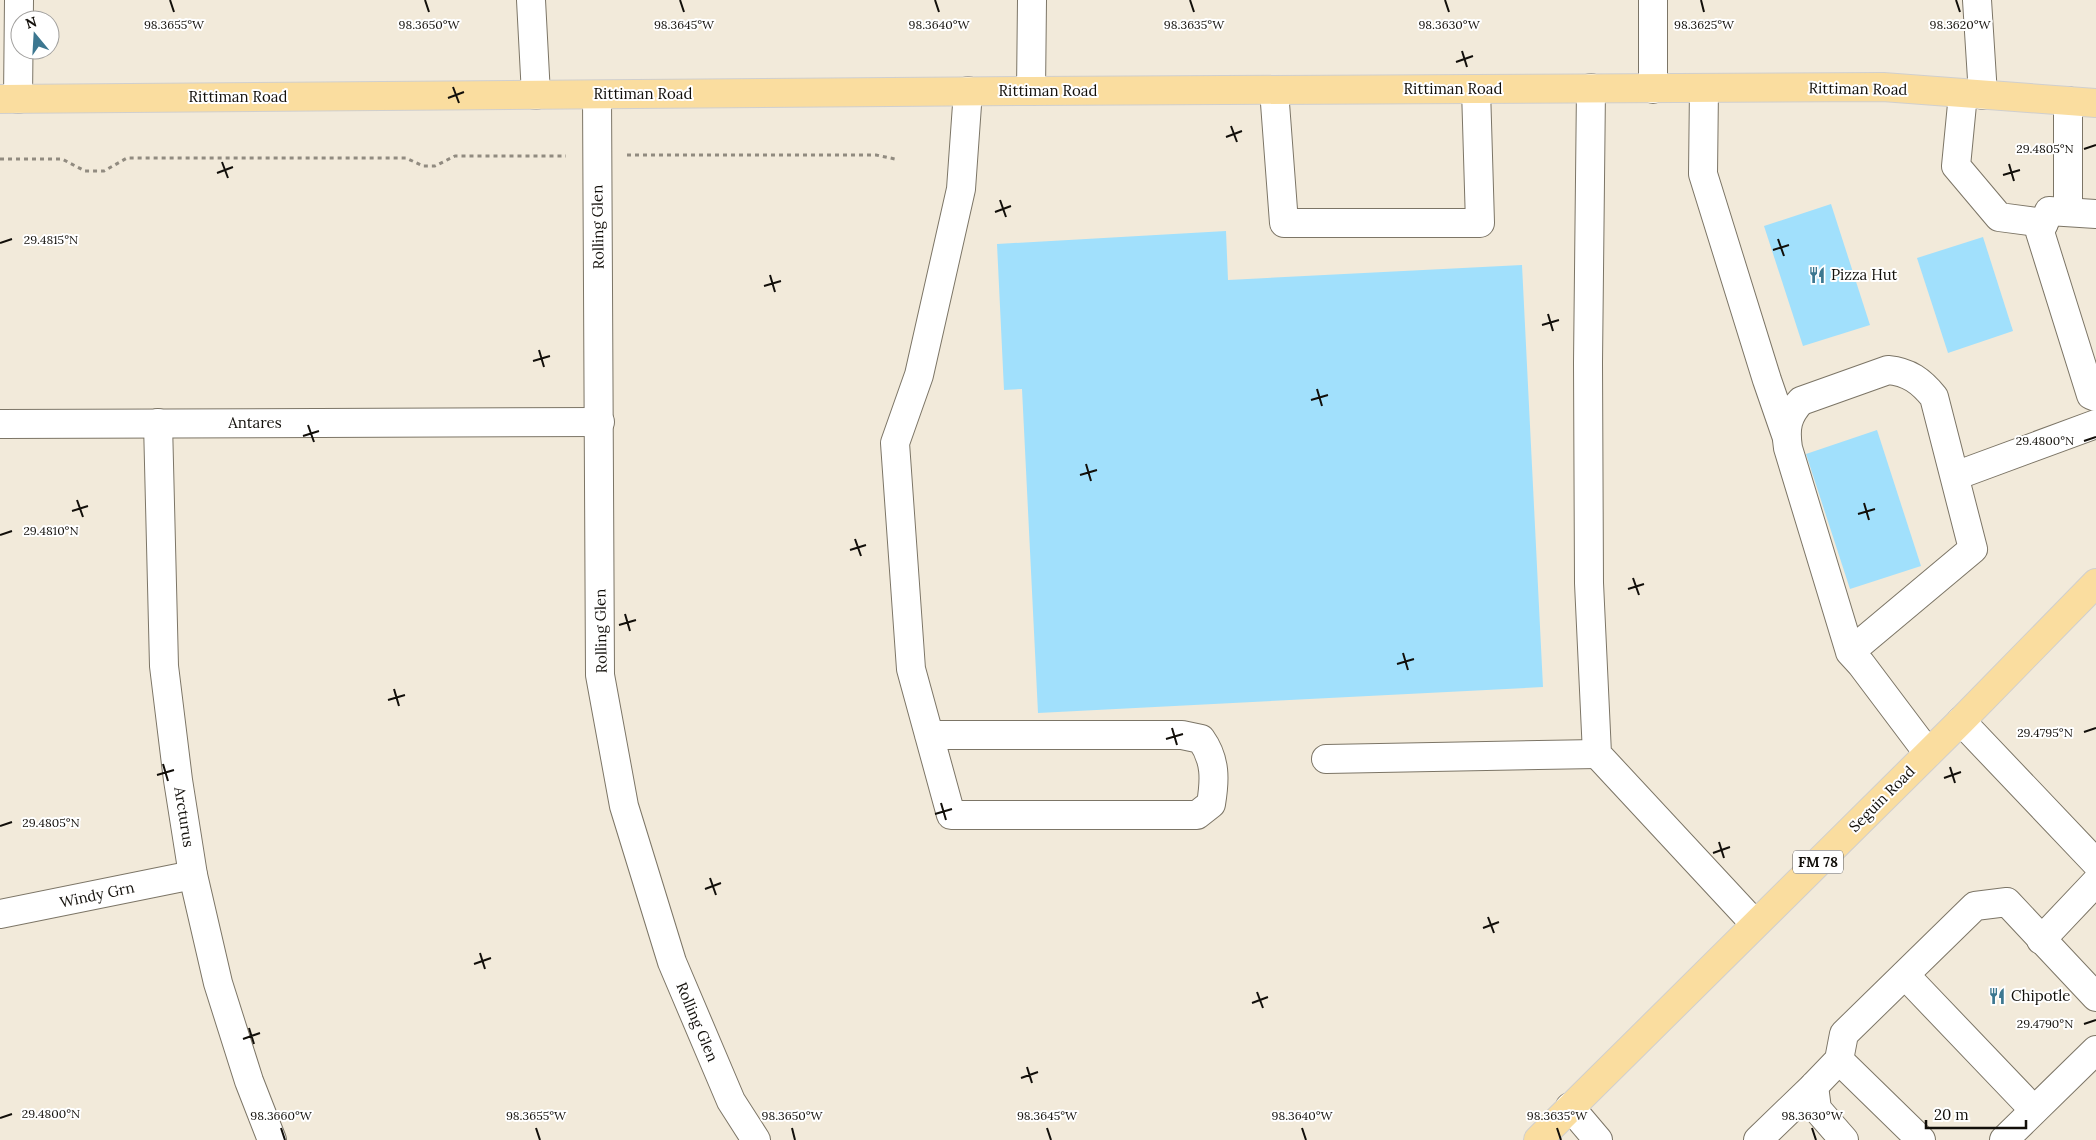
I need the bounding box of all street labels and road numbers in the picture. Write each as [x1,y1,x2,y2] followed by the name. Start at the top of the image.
[1808,78,1908,99] street label: Rittiman Road
[1404,79,1502,98] street label: Rittiman Road
[999,81,1097,100] street label: Rittiman Road
[594,84,692,103] street label: Rittiman Road
[189,87,287,106] street label: Rittiman Road
[587,185,608,269] street label: Rolling Glen
[227,413,282,432] street label: Antares
[590,589,611,673] street label: Rolling Glen
[1845,762,1919,836] street label: Seguin Road
[170,784,199,849] street label: Arcturus
[1793,850,1843,874] road number: FM 78
[58,877,136,912] street label: Windy Grn
[672,979,723,1064] street label: Rolling Glen

